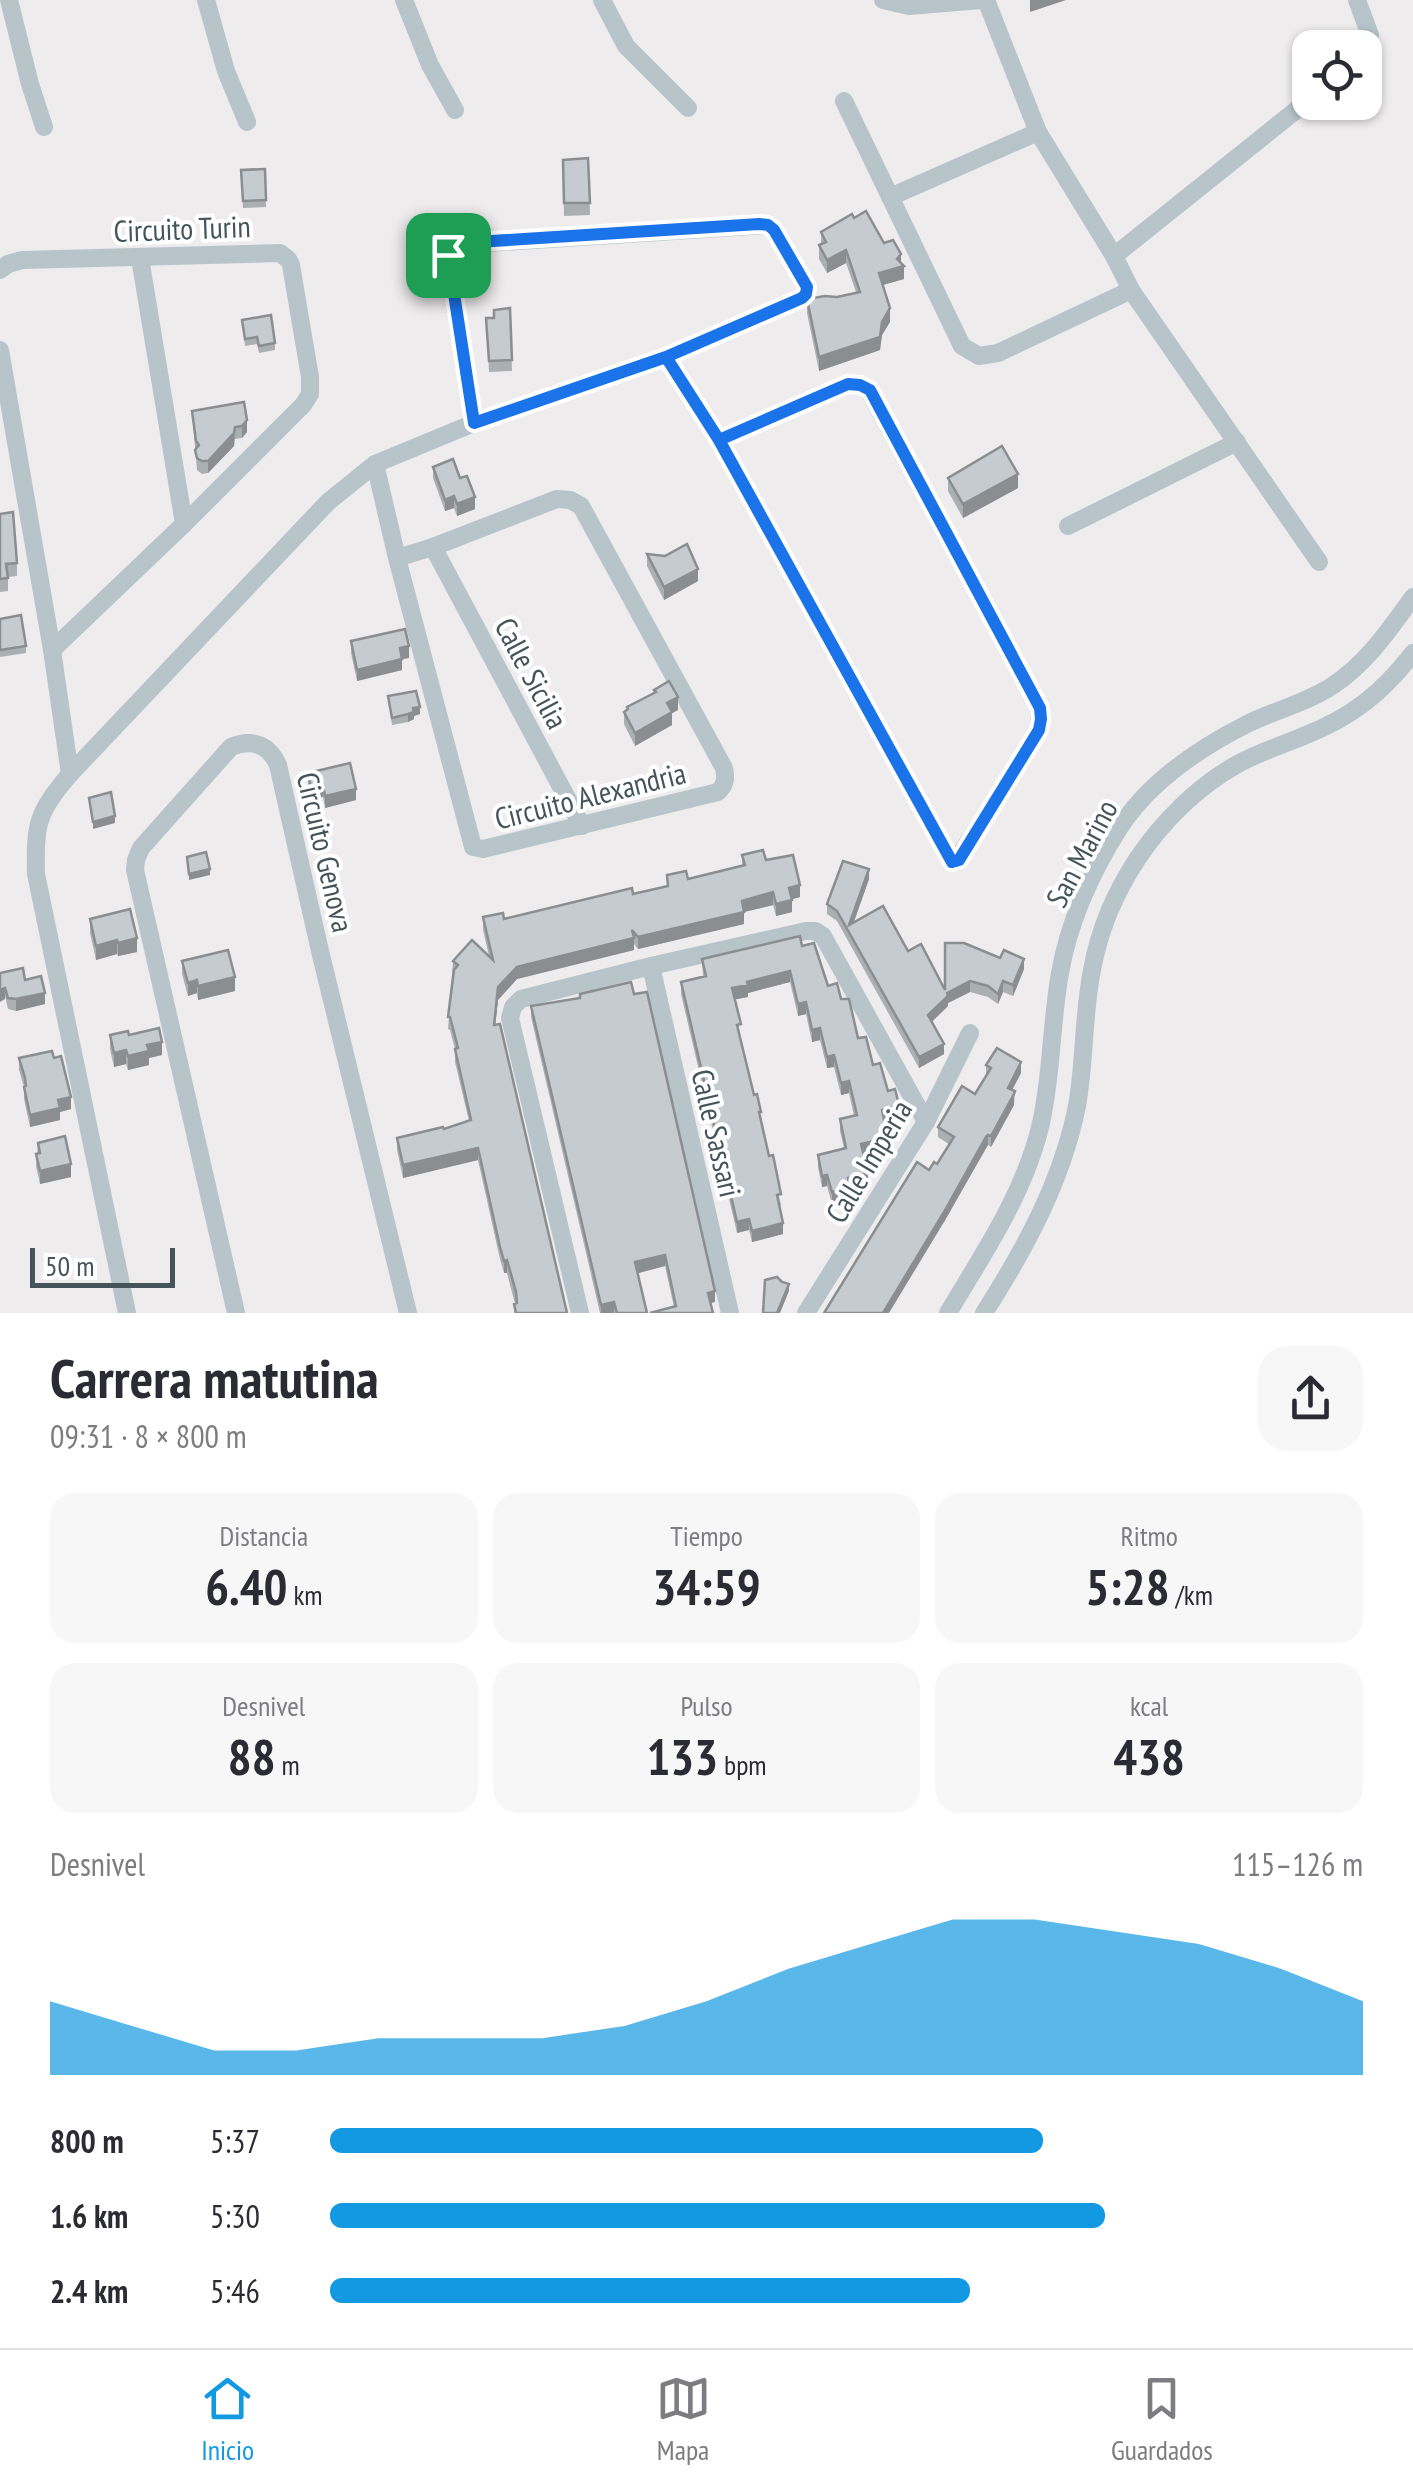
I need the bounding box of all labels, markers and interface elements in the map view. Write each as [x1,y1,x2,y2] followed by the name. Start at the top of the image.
[1292,30,1382,120] map controls
[1292,30,1382,120] button: locate
[113,206,251,250] street label: Circuito Turin
[406,213,491,298] pin
[421,228,476,283] icon: arrive
[487,611,577,735] street label: Calle Sicilia
[490,752,690,838] street label: Circuito Alexandria
[289,768,363,936] street label: Circuito Genova
[1036,792,1126,914] street label: San Marino
[683,1065,751,1201] street label: Calle Sassari
[816,1092,920,1230] street label: Calle Imperia
[30,1243,175,1288] scale bar
[45,1247,94,1284] text: 50 m
[50,1342,379,1413] text: Carrera matutina
[1258,1346,1363,1451] button: share
[50,1415,247,1457] text: 09:31 · 8 × 800 m
[219,1517,308,1554] text: Distancia
[670,1517,743,1554] text: Tiempo
[1120,1517,1178,1554] text: Ritmo
[205,1554,287,1619] text: 6.40
[652,1554,761,1619] text: 34:59
[1085,1554,1170,1619] text: 5:28
[287,1576,323,1613] text: km
[1170,1576,1213,1613] text: /km
[222,1687,305,1724] text: Desnivel
[680,1687,733,1724] text: Pulso
[1130,1687,1168,1724] text: kcal
[228,1724,276,1789] text: 88
[646,1724,718,1789] text: 133
[1113,1724,1185,1789] text: 438
[276,1746,300,1783] text: m
[718,1746,767,1783] text: bpm
[50,1843,145,1885] text: Desnivel
[1232,1843,1363,1885] text: 115–126 m
[50,2120,124,2162] text: 800 m
[210,2120,260,2162] text: 5:37
[50,2195,128,2237] text: 1.6 km
[210,2195,260,2237] text: 5:30
[50,2270,128,2312] text: 2.4 km
[210,2270,260,2312] text: 5:46
[200,2371,255,2468] tab: Inicio
[656,2371,711,2468] tab: Mapa
[1111,2371,1213,2468] tab: Guardados

